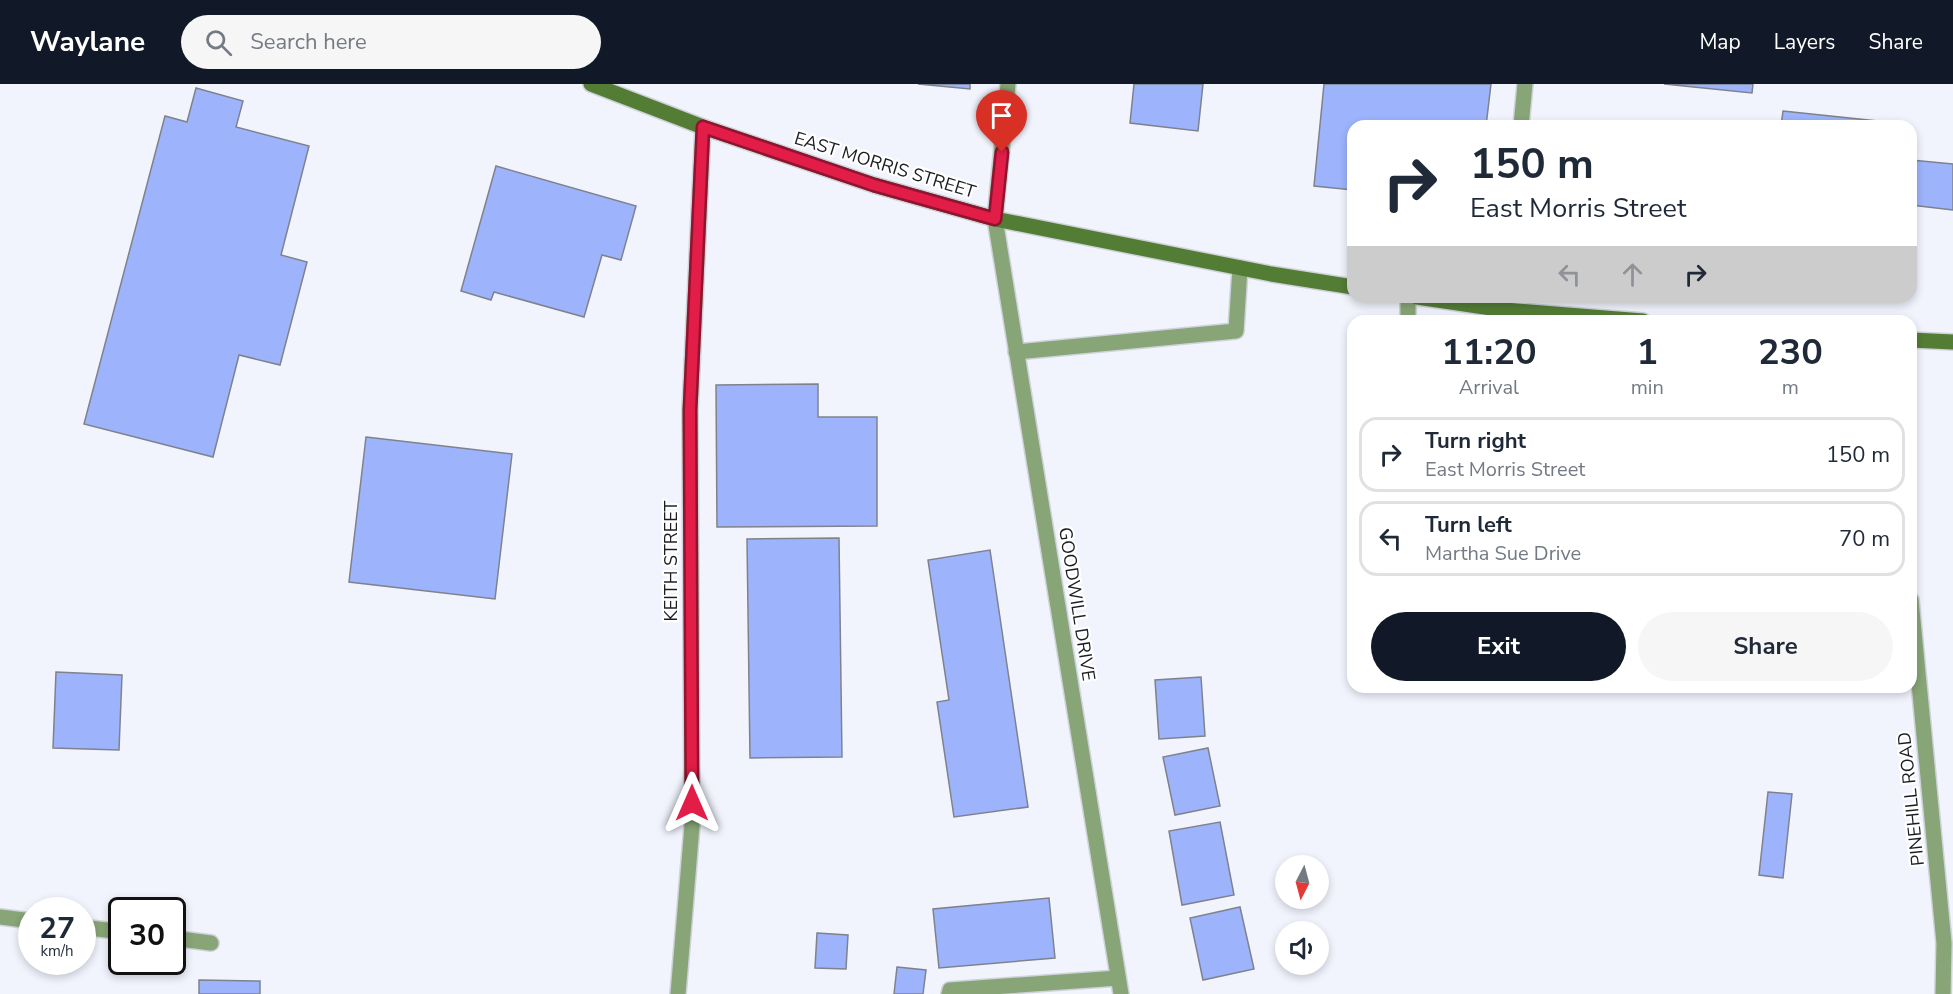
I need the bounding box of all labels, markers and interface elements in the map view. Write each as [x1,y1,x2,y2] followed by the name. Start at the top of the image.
[181,15,601,69] search box
[30,23,145,61] text: Waylane
[202,26,235,59] icon: search
[250,27,367,57] text: Search here
[1699,28,1741,56] text: Map
[1774,28,1835,56] text: Layers
[1868,28,1923,56] text: Share
[976,90,1027,152] pin
[985,99,1018,132] icon: arrive
[791,126,979,204] street label: EAST MORRIS STREET
[1470,136,1594,193] text: 150 m
[1371,144,1449,222] icon: right
[1470,190,1686,227] text: East Morris Street
[1553,258,1586,291] icon: left
[1616,258,1649,291] icon: ahead
[1679,258,1712,291] icon: right
[1441,328,1537,377] text: 11:20
[1636,328,1658,377] text: 1
[1758,328,1823,377] text: 230
[1459,374,1519,401] text: Arrival
[1631,374,1664,401] text: min
[1782,374,1799,401] text: m
[1425,426,1526,456] text: Turn right
[1374,438,1407,471] icon: right
[1826,440,1890,470] text: 150 m
[1425,456,1585,483] text: East Morris Street
[659,500,683,621] street label: KEITH STREET
[1425,510,1512,540] text: Turn left
[1374,522,1407,555] icon: left
[1839,524,1890,554] text: 70 m
[1053,525,1101,683] street label: GOODWILL DRIVE
[1425,540,1581,567] text: Martha Sue Drive
[1371,612,1626,681] button: Exit
[1638,612,1893,681] button: Share
[1892,731,1930,867] street label: PINEHILL ROAD
[660,771,724,835] position arrow
[1275,855,1329,909] north arrow
[1275,855,1329,975] map controls
[108,897,186,975] speed limit sign: 30
[39,908,75,949] text: 27
[1275,921,1329,975] button: sound
[40,941,74,961] text: km/h

